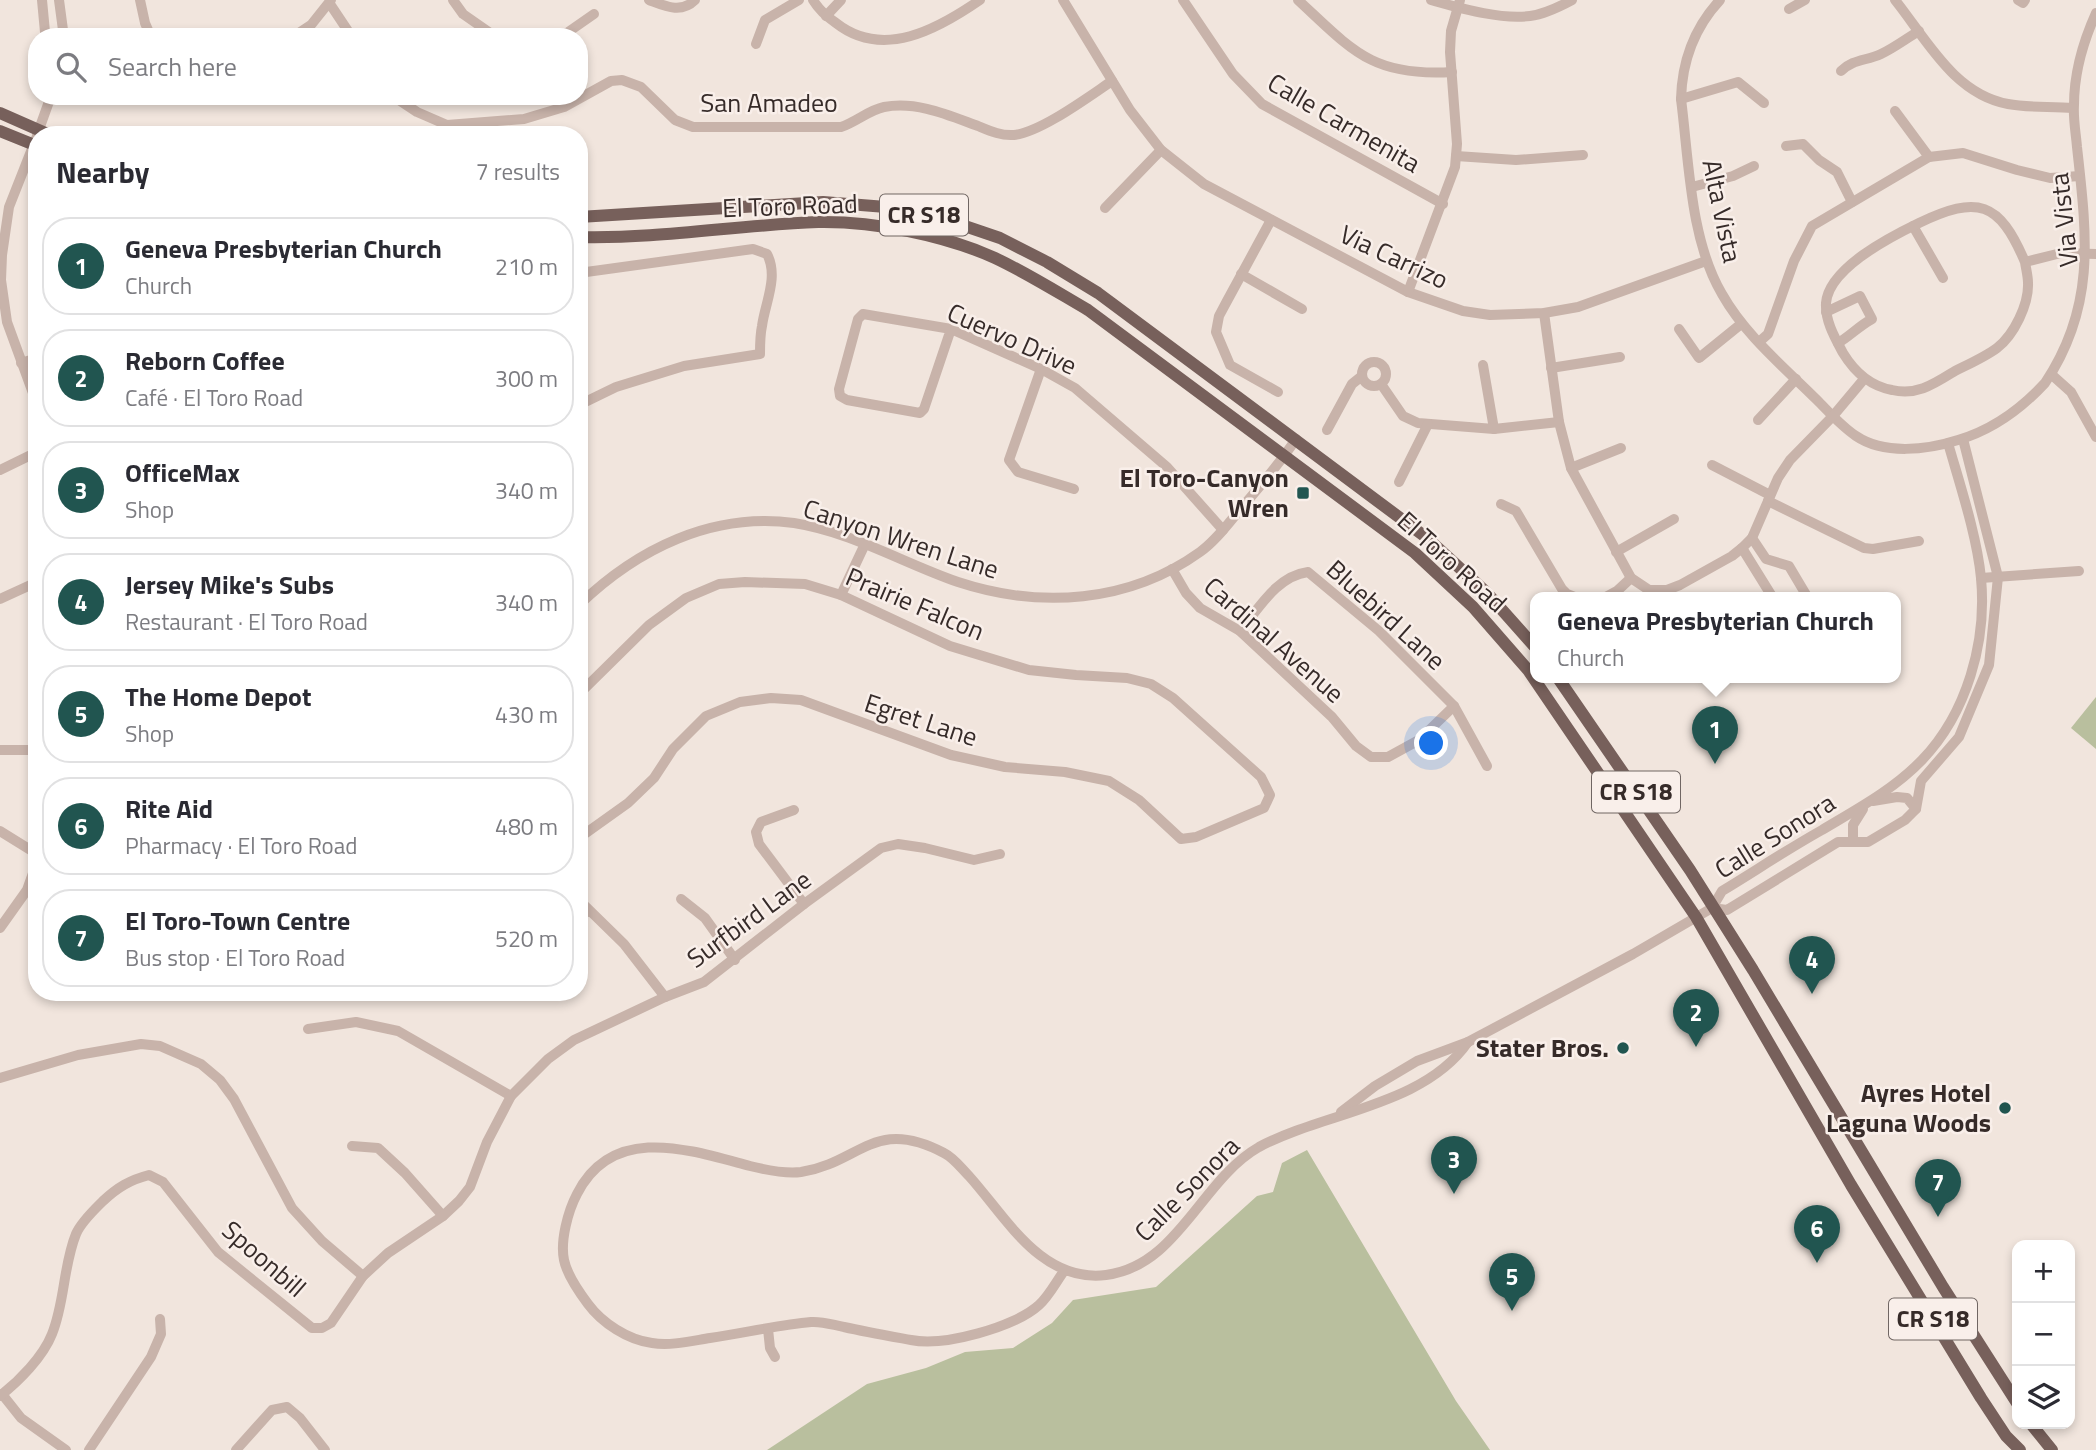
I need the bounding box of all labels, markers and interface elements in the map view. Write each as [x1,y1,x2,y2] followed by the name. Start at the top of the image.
[28,28,588,105] search box
[108,47,237,86] text: Search here
[52,48,90,86] icon: search
[1261,63,1428,182] street label: Calle Carmenita
[700,83,838,122] street label: San Amadeo
[56,149,149,195] text: Nearby
[476,154,560,189] text: 7 results
[1693,156,1752,266] street label: Alta Vista
[2039,171,2088,269] street label: Via Vista
[722,184,858,227] street label: El Toro Road
[880,195,968,236] road number: CR S18
[1333,214,1455,299] street label: Via Carrizo
[125,229,442,268] text: Geneva Presbyterian Church
[75,249,87,284] text: 1
[495,249,558,284] text: 210 m
[125,268,192,303] text: Church
[941,293,1083,384] street label: Cuervo Drive
[125,341,285,380] text: Reborn Coffee
[75,361,87,396] text: 2
[495,361,558,396] text: 300 m
[125,380,303,415] text: Café · El Toro Road
[125,453,240,492] text: OfficeMax
[1119,458,1289,527] place label: El Toro-Canyon Wren
[75,473,87,508] text: 3
[495,473,558,508] text: 340 m
[1295,485,1311,501] marker: El Toro-Canyon Wren
[798,489,1004,589] street label: Canyon Wren Lane
[125,492,174,527] text: Shop
[1389,502,1516,621] street label: El Toro Road
[1318,550,1455,679] street label: Bluebird Lane
[840,557,991,650] street label: Prairie Falcon
[125,565,334,604] text: Jersey Mike's Subs
[1195,567,1353,712] street label: Cardinal Avenue
[75,585,87,620] text: 4
[495,585,558,620] text: 340 m
[1530,592,1901,683] popup
[1557,601,1874,640] text: Geneva Presbyterian Church
[125,604,368,639] text: Restaurant · El Toro Road
[1557,640,1624,675] text: Church
[125,677,311,716] text: The Home Depot
[860,683,983,756] street label: Egret Lane
[75,697,87,732] text: 5
[495,697,558,732] text: 430 m
[1692,706,1738,764] pin: 1
[125,716,174,751] text: Shop
[1414,726,1448,760] your location
[1592,772,1680,812] road number: CR S18
[1707,783,1843,888] street label: Calle Sonora
[125,789,213,828] text: Rite Aid
[75,809,87,844] text: 6
[495,809,558,844] text: 480 m
[125,828,357,863] text: Pharmacy · El Toro Road
[678,860,819,977] street label: Surfbird Lane
[125,901,350,940] text: El Toro-Town Centre
[75,921,87,956] text: 7
[495,921,558,956] text: 520 m
[1789,936,1835,994] pin: 4
[125,940,345,975] text: Bus stop · El Toro Road
[1673,989,1719,1047] pin: 2
[1476,1028,1609,1067] place label: Stater Bros.
[1615,1040,1631,1056] marker: Stater Bros.
[1826,1073,1991,1142] place label: Ayres Hotel Laguna Woods
[1997,1100,2013,1116] marker: Ayres Hotel Laguna Woods
[1125,1127,1248,1250] street label: Calle Sonora
[1431,1136,1477,1194] pin: 3
[1915,1159,1961,1217] pin: 7
[1794,1205,1840,1263] pin: 6
[214,1211,315,1306] street label: Spoonbill
[2012,1240,2075,1429] map controls
[2012,1240,2075,1303] button: +
[1489,1253,1535,1311] pin: 5
[1889,1298,1977,1339] road number: CR S18
[2012,1303,2075,1366] button: −
[2012,1366,2075,1429] button: layers

